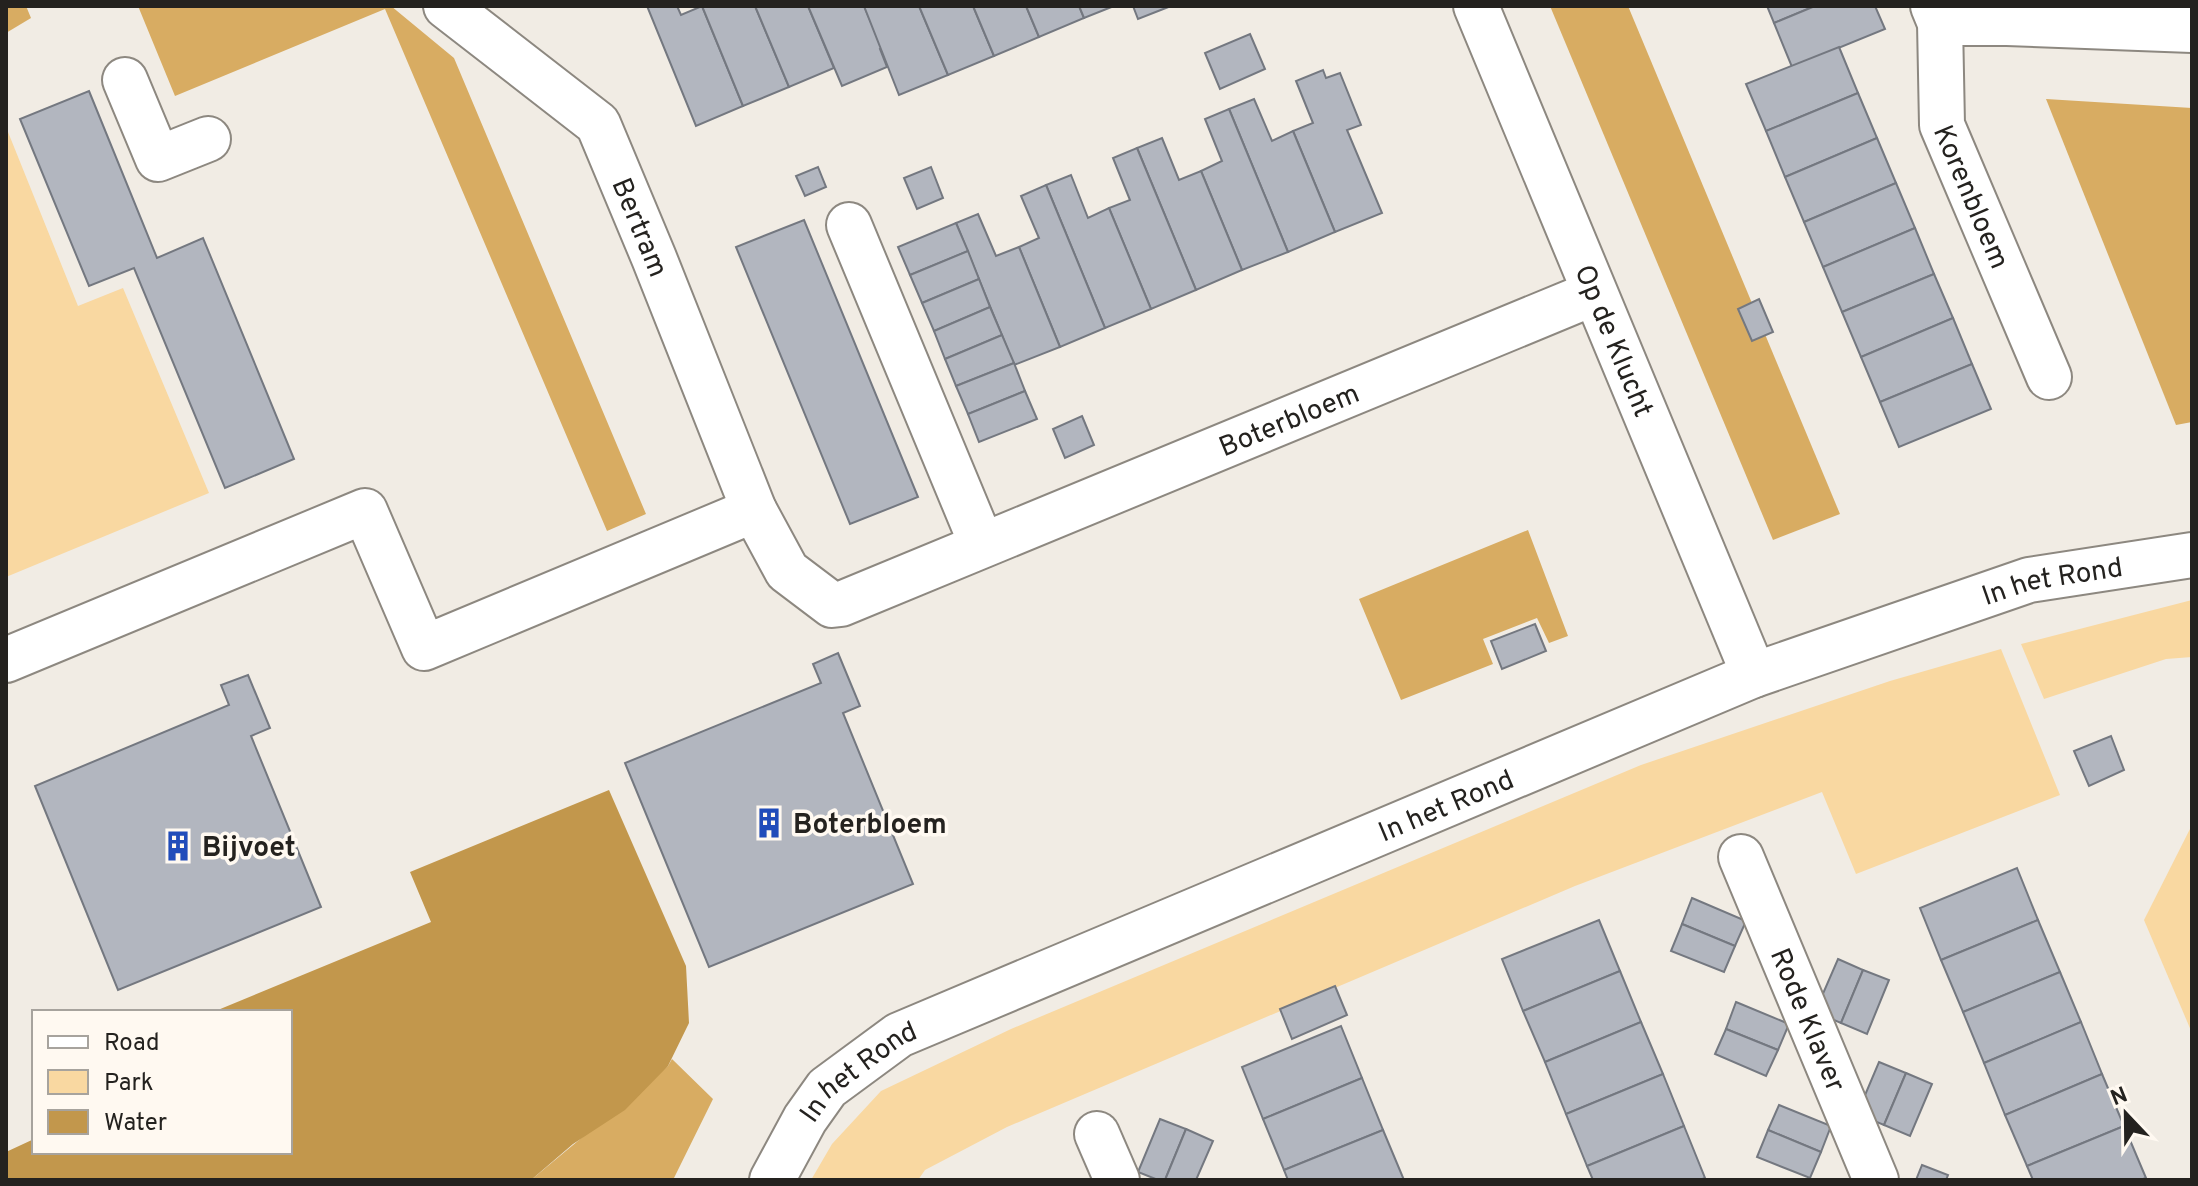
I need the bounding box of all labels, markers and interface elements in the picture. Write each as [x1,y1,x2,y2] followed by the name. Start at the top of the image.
[1923,120,2016,275] street label: Korenbloem
[602,173,675,283] street label: Bertram
[1564,260,1660,423] street label: Op de Klucht
[1214,377,1365,467] street label: Boterbloem
[1977,551,2126,616] street label: In het Rond
[1374,763,1520,852] street label: In het Rond
[752,806,786,840] building icon: Boterbloem
[793,808,947,844] place label: Boterbloem
[161,829,195,863] building icon: Bijvoet
[202,831,296,867] place label: Bijvoet
[1760,943,1852,1098] street label: Rode Klaver
[32,1010,292,1154] legend
[793,1015,923,1131] street label: In het Rond
[104,1029,160,1059] text: Road
[104,1069,154,1099] text: Park
[2086,1074,2166,1154] north arrow
[2107,1082,2132,1113] text: N
[104,1109,167,1139] text: Water

